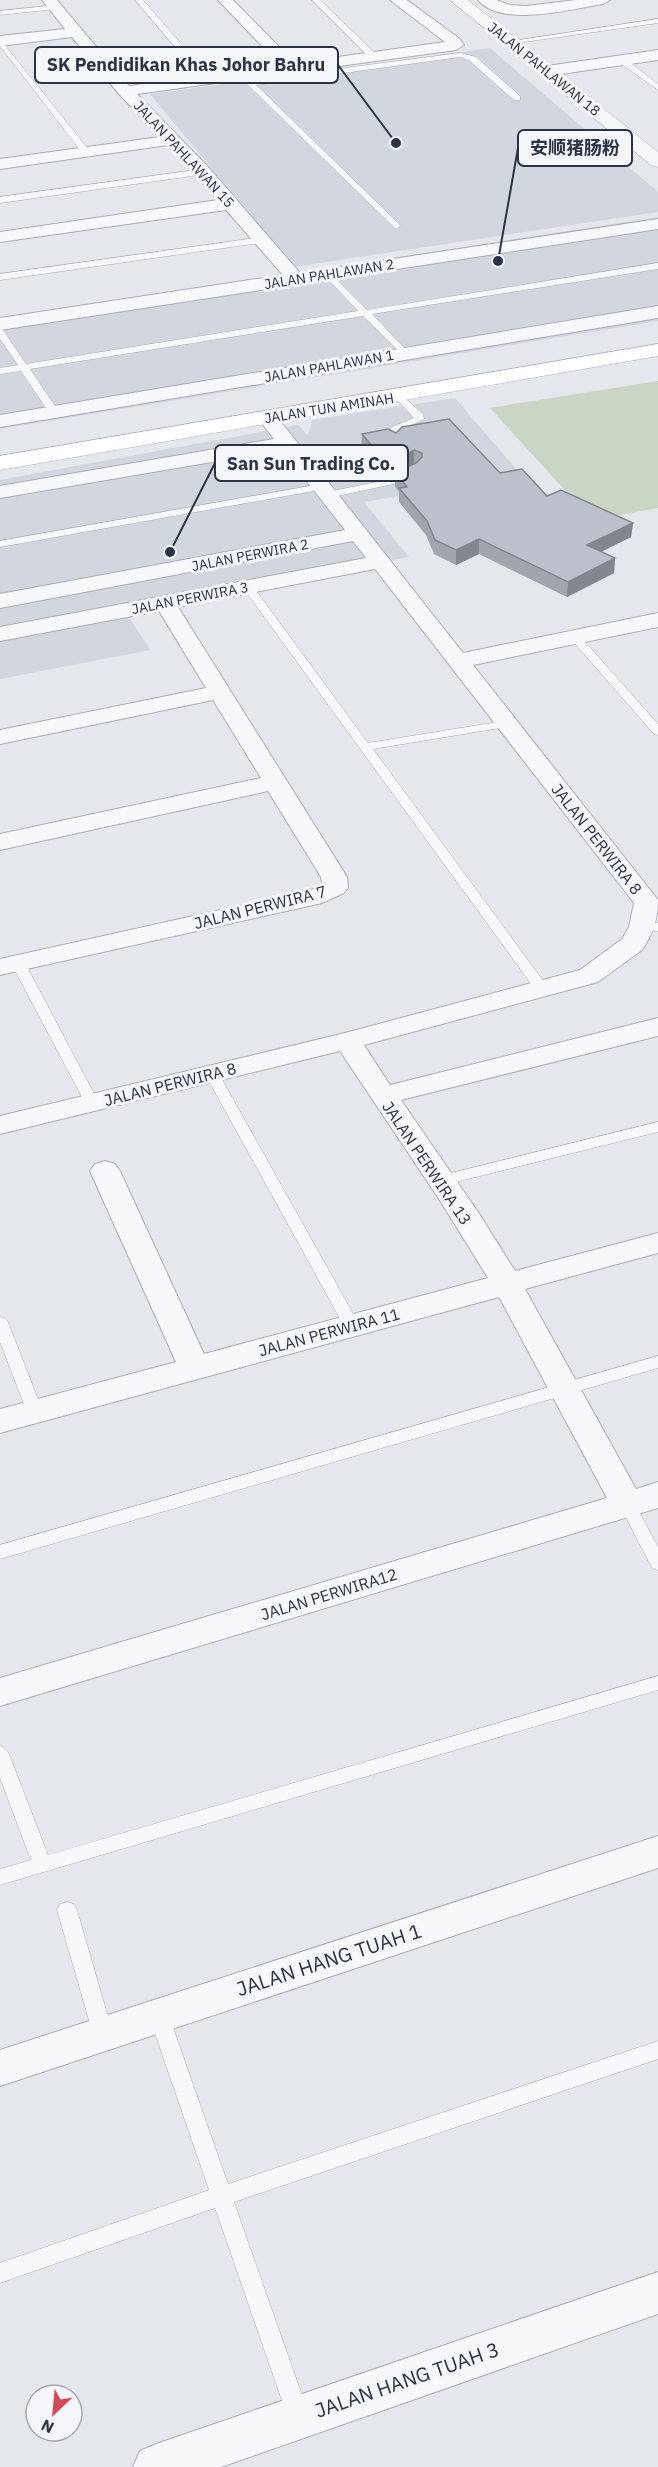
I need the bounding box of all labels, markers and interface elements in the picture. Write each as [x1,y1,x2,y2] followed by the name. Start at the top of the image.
[484,18,604,120] street label: JALAN PAHLAWAN 18
[35,47,338,83] callout: SK Pendidikan Khas Johor Bahru
[47,53,325,76] text: SK Pendidikan Khas Johor Bahru
[130,97,238,211] street label: JALAN PAHLAWAN 15
[518,130,632,166] callout: 安顺猪肠粉
[530,136,620,159] text: 安顺猪肠粉
[263,255,395,293] street label: JALAN PAHLAWAN 2
[263,346,395,386] street label: JALAN PAHLAWAN 1
[263,389,395,427] street label: JALAN TUN AMINAH
[215,445,408,481] callout: San Sun Trading Co.
[227,452,395,475] text: San Sun Trading Co.
[190,535,310,575] street label: JALAN PERWIRA 2
[130,578,250,618] street label: JALAN PERWIRA 3
[547,779,647,899] street label: JALAN PERWIRA 8
[192,881,328,933] street label: JALAN PERWIRA 7
[102,1058,238,1110] street label: JALAN PERWIRA 8
[378,1097,476,1229] street label: JALAN PERWIRA 13
[256,1304,402,1360] street label: JALAN PERWIRA 11
[258,1564,400,1624] street label: JALAN PERWIRA12
[233,1917,425,2002] street label: JALAN HANG TUAH 1
[311,2335,503,2424] street label: JALAN HANG TUAH 3
[24,2383,84,2443] north arrow
[38,2415,57,2438] text: N

